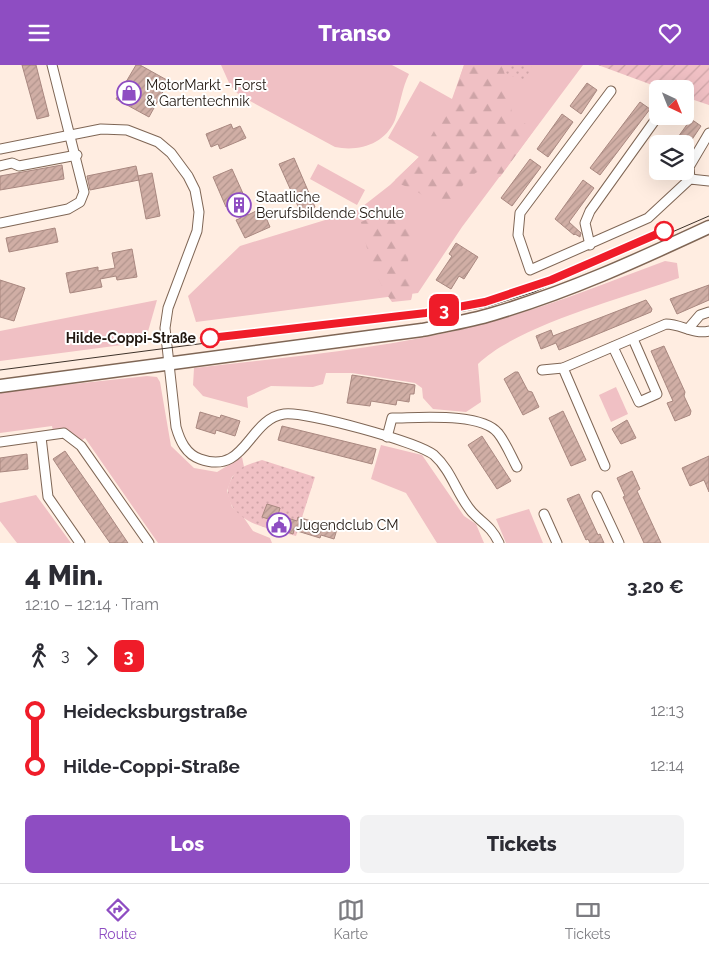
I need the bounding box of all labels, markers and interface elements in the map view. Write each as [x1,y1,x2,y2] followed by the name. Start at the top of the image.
[25,19,53,47] icon: menu
[656,19,684,47] icon: heart
[318,20,391,46] text: Transo
[146,77,267,109] place label: MotorMarkt - Forst & Gartentechnik
[116,80,142,106] shop icon: MotorMarkt - Forst & Gartentechnik
[649,80,694,125] north arrow
[649,80,694,180] map controls
[649,135,694,180] button: layers
[256,189,404,221] place label: Staatliche Berufsbildende Schule
[226,192,252,218] building icon: Staatliche Berufsbildende Schule
[654,221,674,241] unlabelled marker
[428,294,460,326] line badge: 3
[439,299,449,320] text: 3
[200,328,220,348] marker: Hilde-Coppi-Straße
[66,330,197,346] place label: Hilde-Coppi-Straße
[266,512,292,538] public building icon: Jugendclub CM
[296,517,399,533] place label: Jugendclub CM
[25,559,103,592] text: 4 Min.
[627,575,684,597] text: 3.20 €
[25,595,159,614] text: 12:10 – 12:14 · Tram
[25,642,53,670] icon: walk
[78,642,106,670] icon: forward
[124,645,134,666] text: 3
[61,646,70,665] text: 3
[63,700,247,722] text: Heidecksburgstraße
[650,701,684,720] text: 12:13
[63,755,240,777] text: Hilde-Coppi-Straße
[650,756,684,775] text: 12:14
[25,815,350,873] button: Los
[360,815,684,873] button: Tickets
[98,896,137,942] tab: Route
[334,896,368,942] tab: Karte
[565,896,611,942] tab: Tickets

